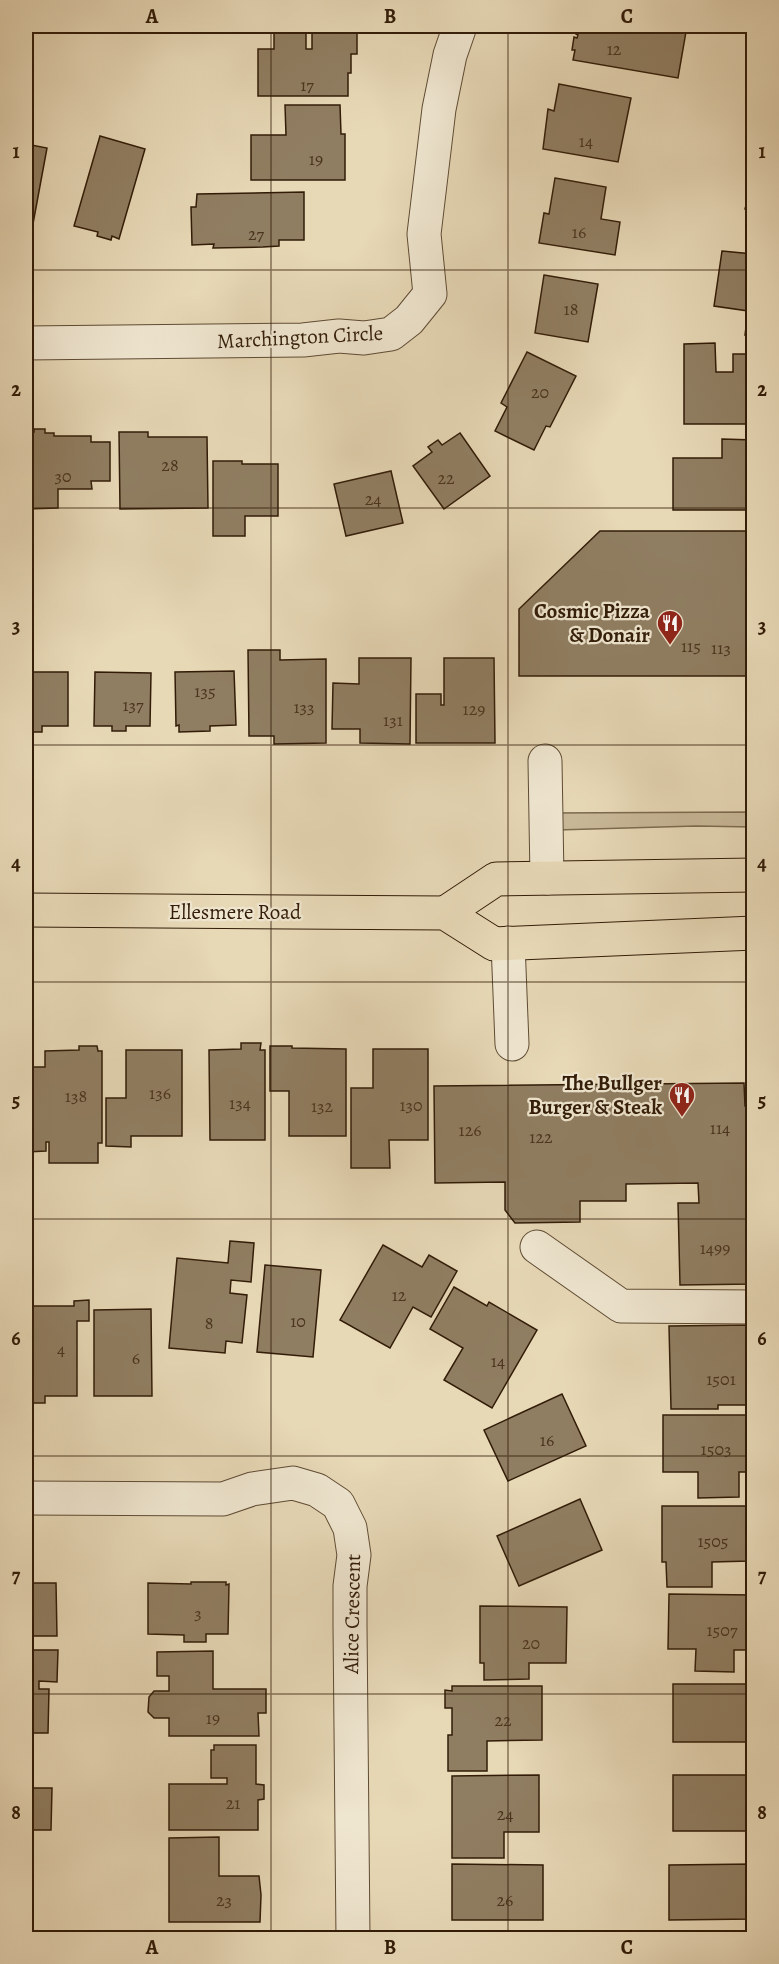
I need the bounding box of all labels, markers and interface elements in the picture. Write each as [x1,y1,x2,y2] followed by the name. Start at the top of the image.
[145,3,159,30] text: A
[384,3,396,30] text: B
[621,3,633,30] text: C
[607,37,622,61] house number: 12
[300,73,314,97] house number: 17
[579,129,593,153] house number: 14
[12,138,20,165] text: 1
[758,138,766,165] text: 1
[309,147,323,171] house number: 19
[572,220,586,244] house number: 16
[248,222,264,246] house number: 27
[564,297,578,321] house number: 18
[216,319,384,355] street label: Marchington Circle
[11,376,21,403] text: 2
[757,376,767,403] text: 2
[531,380,549,404] house number: 20
[161,453,179,477] house number: 28
[54,464,72,488] house number: 30
[437,466,455,490] house number: 22
[365,487,381,511] house number: 24
[534,597,651,649] place label: Cosmic Pizza & Donair
[655,608,685,646] restaurant icon: Cosmic Pizza & Donair
[12,613,20,640] text: 3
[758,613,766,640] text: 3
[681,634,701,658] house number: 115
[711,636,731,660] house number: 113
[194,679,216,703] house number: 135
[122,693,144,717] house number: 137
[293,695,315,719] house number: 133
[463,697,485,721] house number: 129
[383,708,403,732] house number: 131
[11,850,21,877] text: 4
[757,850,767,877] text: 4
[169,898,302,926] street label: Ellesmere Road
[528,1069,662,1121] place label: The Bullger Burger & Steak
[667,1080,697,1118] restaurant icon: The Bullger Burger & Steak
[149,1081,171,1105] house number: 136
[65,1084,87,1108] house number: 138
[12,1087,20,1114] text: 5
[758,1087,766,1114] text: 5
[229,1091,251,1115] house number: 134
[399,1093,423,1117] house number: 130
[311,1094,334,1118] house number: 132
[710,1116,730,1140] house number: 114
[458,1118,482,1142] house number: 126
[529,1125,553,1149] house number: 122
[700,1236,730,1260] house number: 1499
[392,1283,407,1307] house number: 12
[290,1309,306,1333] house number: 10
[205,1311,213,1335] house number: 8
[11,1325,21,1352] text: 6
[757,1325,767,1352] text: 6
[57,1337,65,1361] house number: 4
[132,1346,140,1370] house number: 6
[491,1349,505,1373] house number: 14
[706,1367,736,1391] house number: 1501
[540,1428,554,1452] house number: 16
[701,1437,731,1461] house number: 1503
[697,1529,729,1553] house number: 1505
[337,1554,367,1675] street label: Alice Crescent
[12,1562,21,1589] text: 7
[758,1562,767,1589] text: 7
[194,1601,202,1625] house number: 3
[706,1618,738,1642] house number: 1507
[522,1631,540,1655] house number: 20
[206,1706,220,1730] house number: 19
[494,1708,512,1732] house number: 22
[226,1791,240,1815] house number: 21
[11,1799,21,1826] text: 8
[757,1799,767,1826] text: 8
[497,1802,513,1826] house number: 24
[216,1888,232,1912] house number: 23
[497,1888,513,1912] house number: 26
[145,1934,159,1961] text: A
[384,1934,396,1961] text: B
[621,1934,633,1961] text: C

